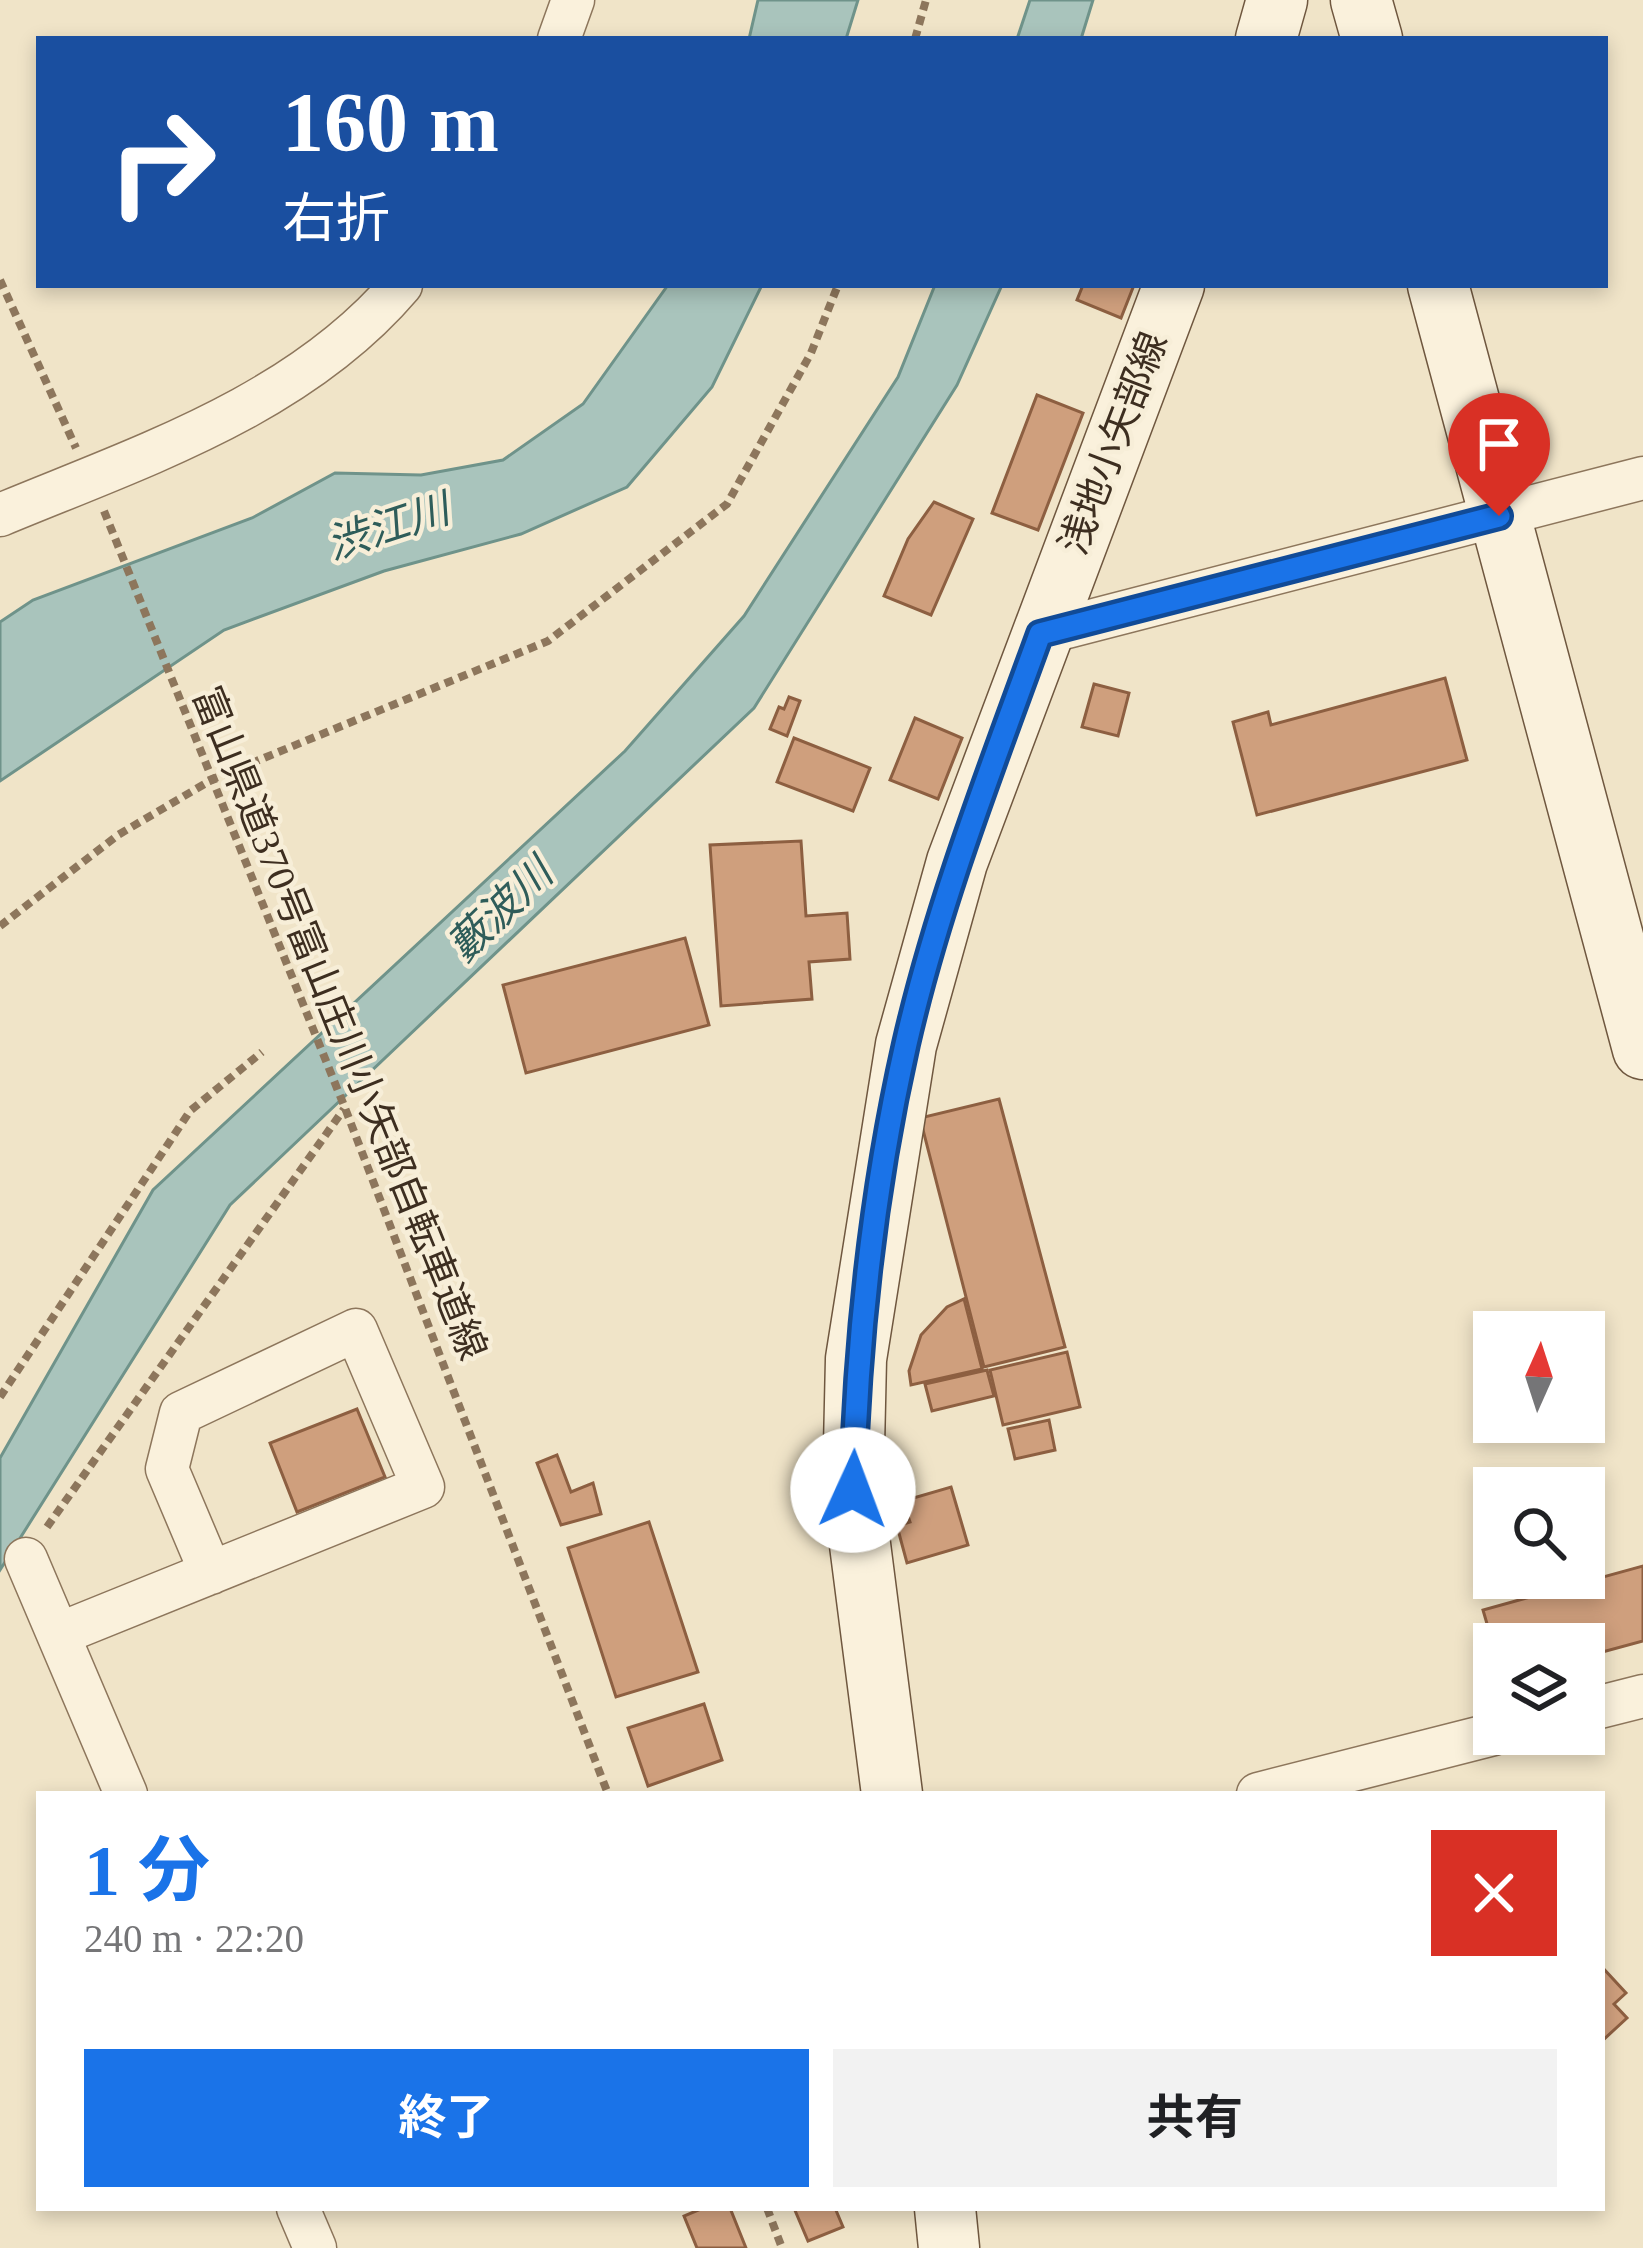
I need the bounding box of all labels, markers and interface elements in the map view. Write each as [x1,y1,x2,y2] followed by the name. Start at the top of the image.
[282,76,499,169] text: 160 m
[84,84,240,240] icon: right
[282,189,390,249] text: 右折
[1051,326,1175,560] street label: 浅地小矢部線
[1448,393,1550,516] pin
[1466,411,1532,477] icon: arrive
[321,484,459,568] water label: 渋江川
[185,680,495,1366] street label: 富山県道370号富山庄川小矢部自転車道線
[439,847,564,970] water label: 藪波川
[1473,1311,1605,1443] north arrow
[1473,1311,1605,1755] map controls
[790,1427,916,1553] position arrow
[1473,1467,1605,1599] button: search
[1473,1623,1605,1755] button: layers
[1431,1830,1557,1956] button: close
[84,1831,210,1911] text: 1 分
[84,1917,304,1960] text: 240 m · 22:20
[84,2049,809,2187] button: 終了
[833,2049,1557,2187] button: 共有

